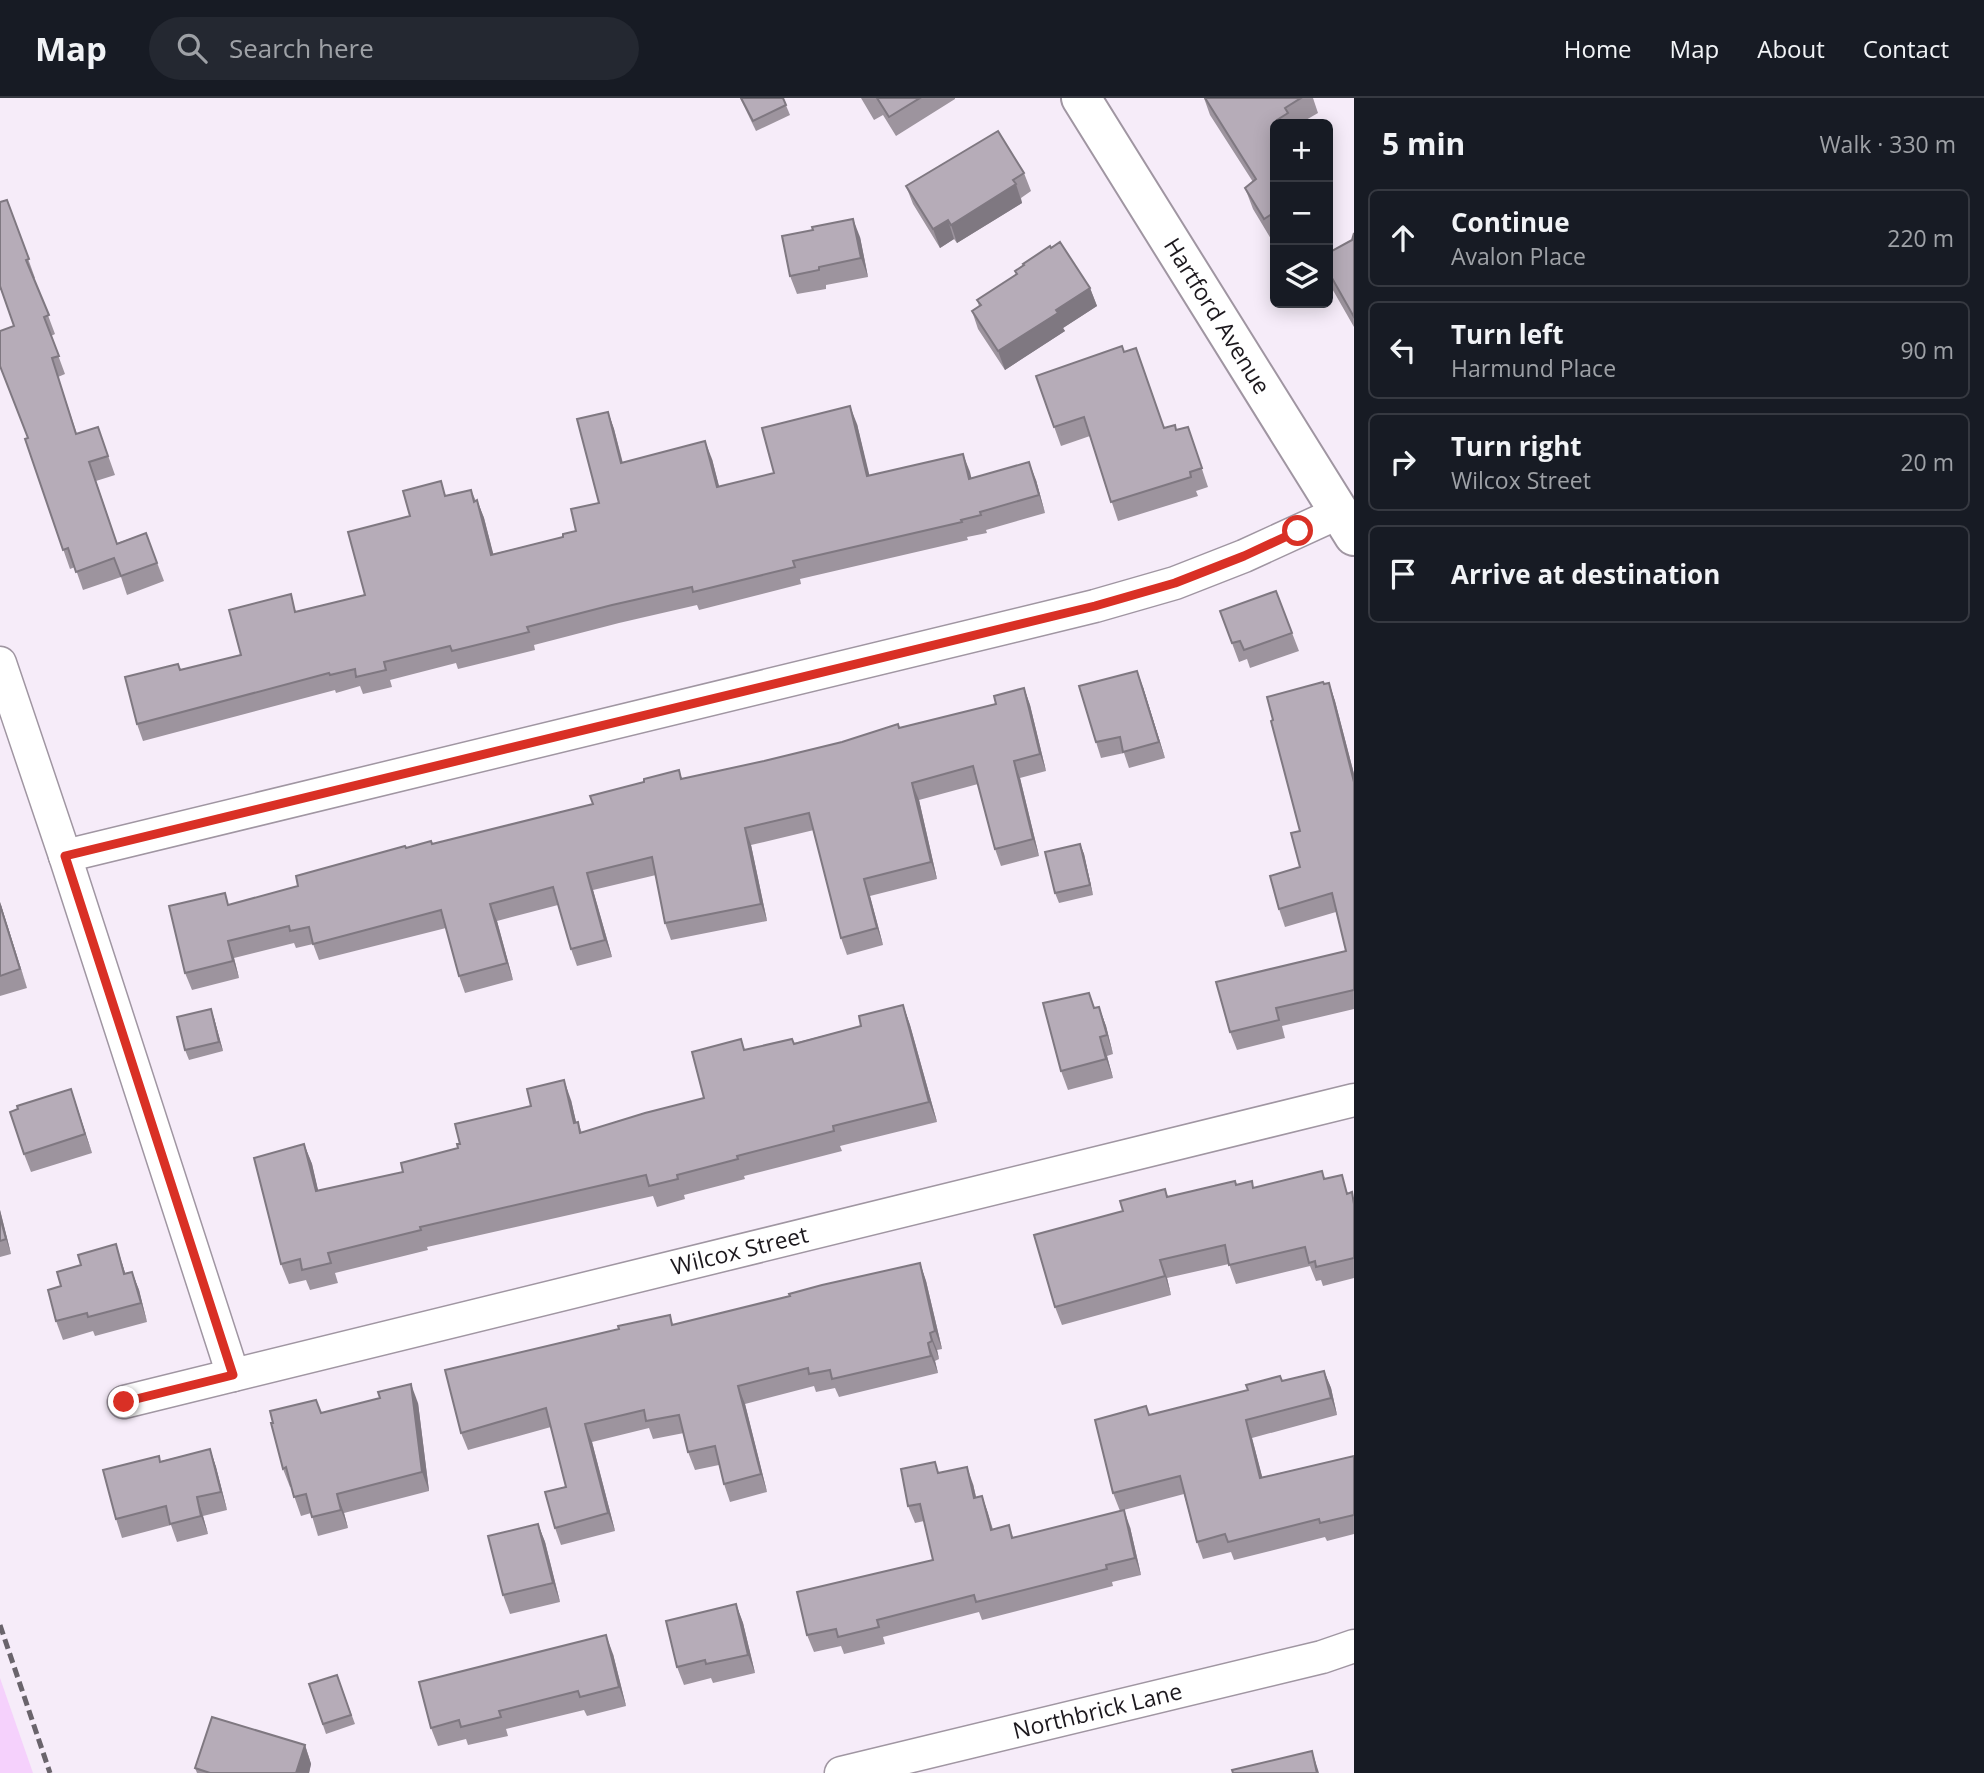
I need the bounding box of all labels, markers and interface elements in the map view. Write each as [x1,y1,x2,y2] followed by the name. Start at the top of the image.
[149,17,639,80] search box
[35,26,107,71] text: Map
[173,29,211,67] icon: search
[229,30,374,66] text: Search here
[1564,32,1632,65] text: Home
[1670,32,1719,65] text: Map
[1757,32,1825,65] text: About
[1863,32,1949,65] text: Contact
[1270,119,1333,308] map controls
[1270,119,1333,182] button: +
[1382,123,1465,164] text: 5 min
[1819,128,1956,160] text: Walk · 330 m
[1270,182,1333,245] button: −
[1451,204,1570,240] text: Continue
[1384,219,1422,257] icon: ahead
[1887,222,1954,254] text: 220 m
[1157,231,1279,400] street label: Hartford Avenue
[1451,240,1586,272] text: Avalon Place
[1270,245,1333,308] button: layers
[1451,316,1563,352] text: Turn left
[1384,331,1422,369] icon: left
[1900,334,1954,366] text: 90 m
[1451,352,1616,384] text: Harmund Place
[1451,428,1582,464] text: Turn right
[1384,443,1422,481] icon: right
[1900,446,1954,478] text: 20 m
[1451,464,1591,496] text: Wilcox Street
[1282,515,1313,546] route start
[1384,555,1422,593] icon: arrive
[1451,556,1720,592] text: Arrive at destination
[668,1218,811,1282] street label: Wilcox Street
[108,1386,139,1417] route end
[1010,1674,1185,1746] street label: Northbrick Lane

